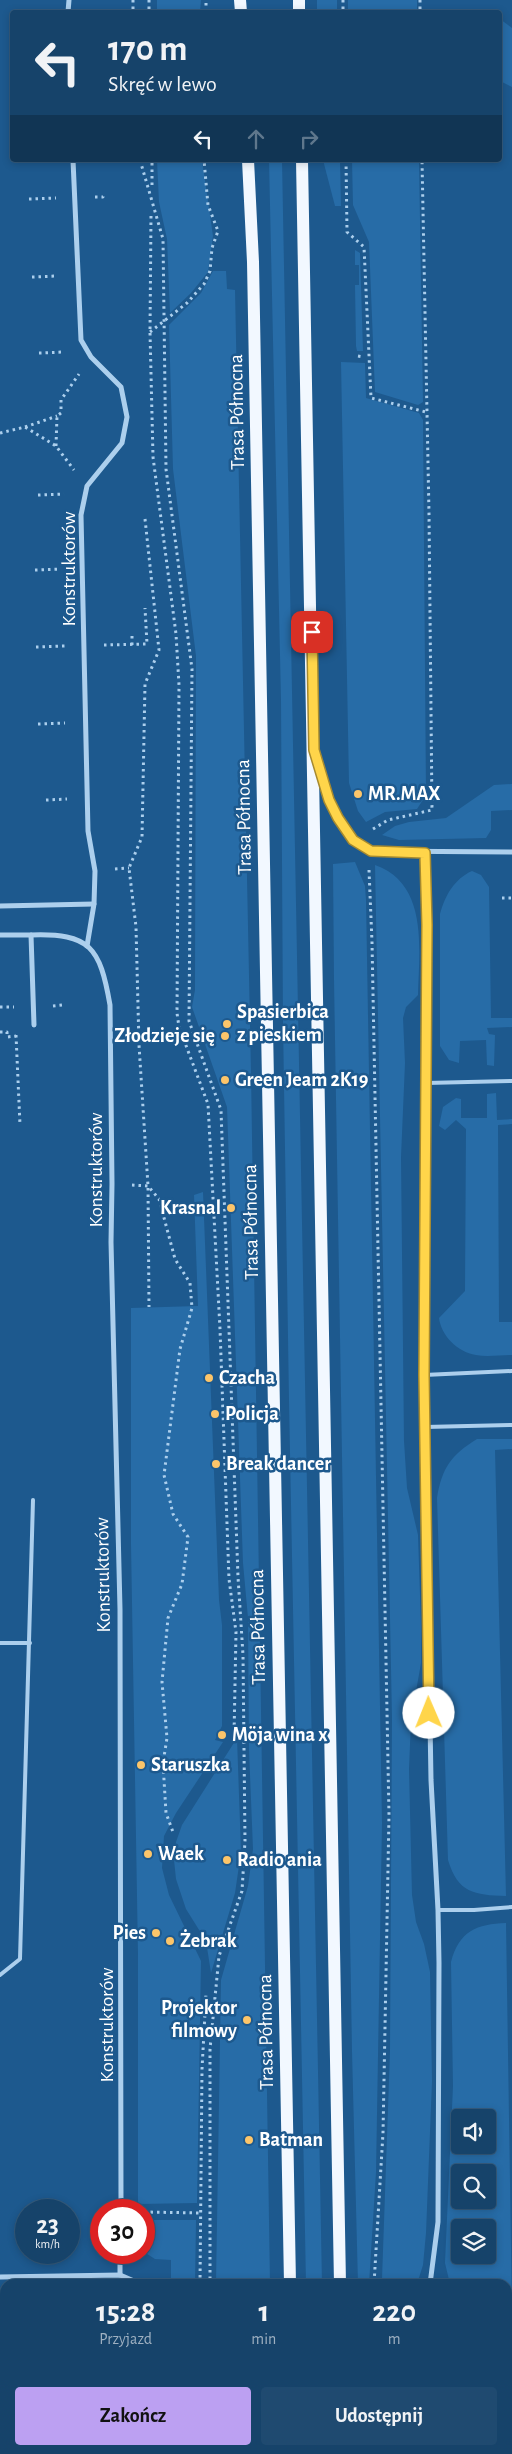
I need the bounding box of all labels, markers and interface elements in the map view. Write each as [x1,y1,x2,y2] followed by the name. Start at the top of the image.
[25,30,90,95] icon: left
[108,32,188,67] text: 170 m
[108,73,217,95] text: Skręć w lewo
[189,125,217,153] icon: left
[242,125,270,153] icon: ahead
[295,125,323,153] icon: right
[226,354,248,470] street label: Trasa Północna
[59,511,79,627] street label: Konstruktorów
[291,611,333,653] pin
[298,618,326,646] icon: arrive
[233,759,255,875] street label: Trasa Północna
[368,784,441,804] place label: MR.MAX
[352,788,364,800] marker: MR.MAX
[237,1002,329,1045] place label: Spasierbica z pieskiem
[221,1018,233,1030] marker: Spasierbica z pieskiem
[114,1026,215,1046] place label: Złodzieje się
[219,1030,231,1042] marker: Złodzieje się
[235,1070,368,1090] place label: Green Jeam 2K19
[219,1074,231,1086] marker: Green Jeam 2K19
[86,1112,106,1228] street label: Konstruktorów
[240,1164,262,1280] street label: Trasa Północna
[160,1198,221,1218] place label: Krasnal
[225,1202,237,1214] marker: Krasnal
[219,1368,275,1388] place label: Czacha
[203,1372,215,1384] marker: Czacha
[225,1404,279,1424] place label: Policja
[209,1408,221,1420] marker: Policja
[226,1454,331,1474] place label: Break dancer
[210,1458,222,1470] marker: Break dancer
[92,1517,114,1633] street label: Konstruktorów
[247,1569,269,1685] street label: Trasa Północna
[402,1686,454,1738] position arrow
[232,1725,328,1745] place label: Möja wina x
[216,1729,228,1741] marker: Möja wina x
[151,1755,230,1775] place label: Staruszka
[135,1759,147,1771] marker: Staruszka
[158,1844,204,1864] place label: Waek
[142,1848,154,1860] marker: Waek
[237,1850,322,1870] place label: Radio ania
[221,1854,233,1866] marker: Radio ania
[113,1923,146,1943] place label: Pies
[150,1927,162,1939] marker: Pies
[180,1929,237,1951] place label: Żebrak
[164,1935,176,1947] marker: Żebrak
[97,1967,117,2083] street label: Konstruktorów
[255,1974,277,2090] street label: Trasa Północna
[161,1998,237,2041] place label: Projektor filmowy
[241,2014,253,2026] marker: Projektor filmowy
[451,2109,496,2264] map controls
[451,2109,496,2154] button: sound
[259,2130,323,2150] place label: Batman
[243,2134,255,2146] marker: Batman
[451,2164,496,2209] button: search
[90,2199,155,2264] speed limit sign: 30
[36,2213,59,2238] text: 23
[451,2219,496,2264] button: layers
[35,2238,60,2250] text: km/h
[96,2297,155,2327] text: 15:28
[258,2297,269,2327] text: 1
[372,2297,416,2327] text: 220
[99,2331,152,2347] text: Przyjazd
[251,2331,276,2347] text: min
[388,2331,401,2347] text: m
[15,2387,251,2445] button: Zakończ
[261,2387,497,2445] button: Udostępnij

